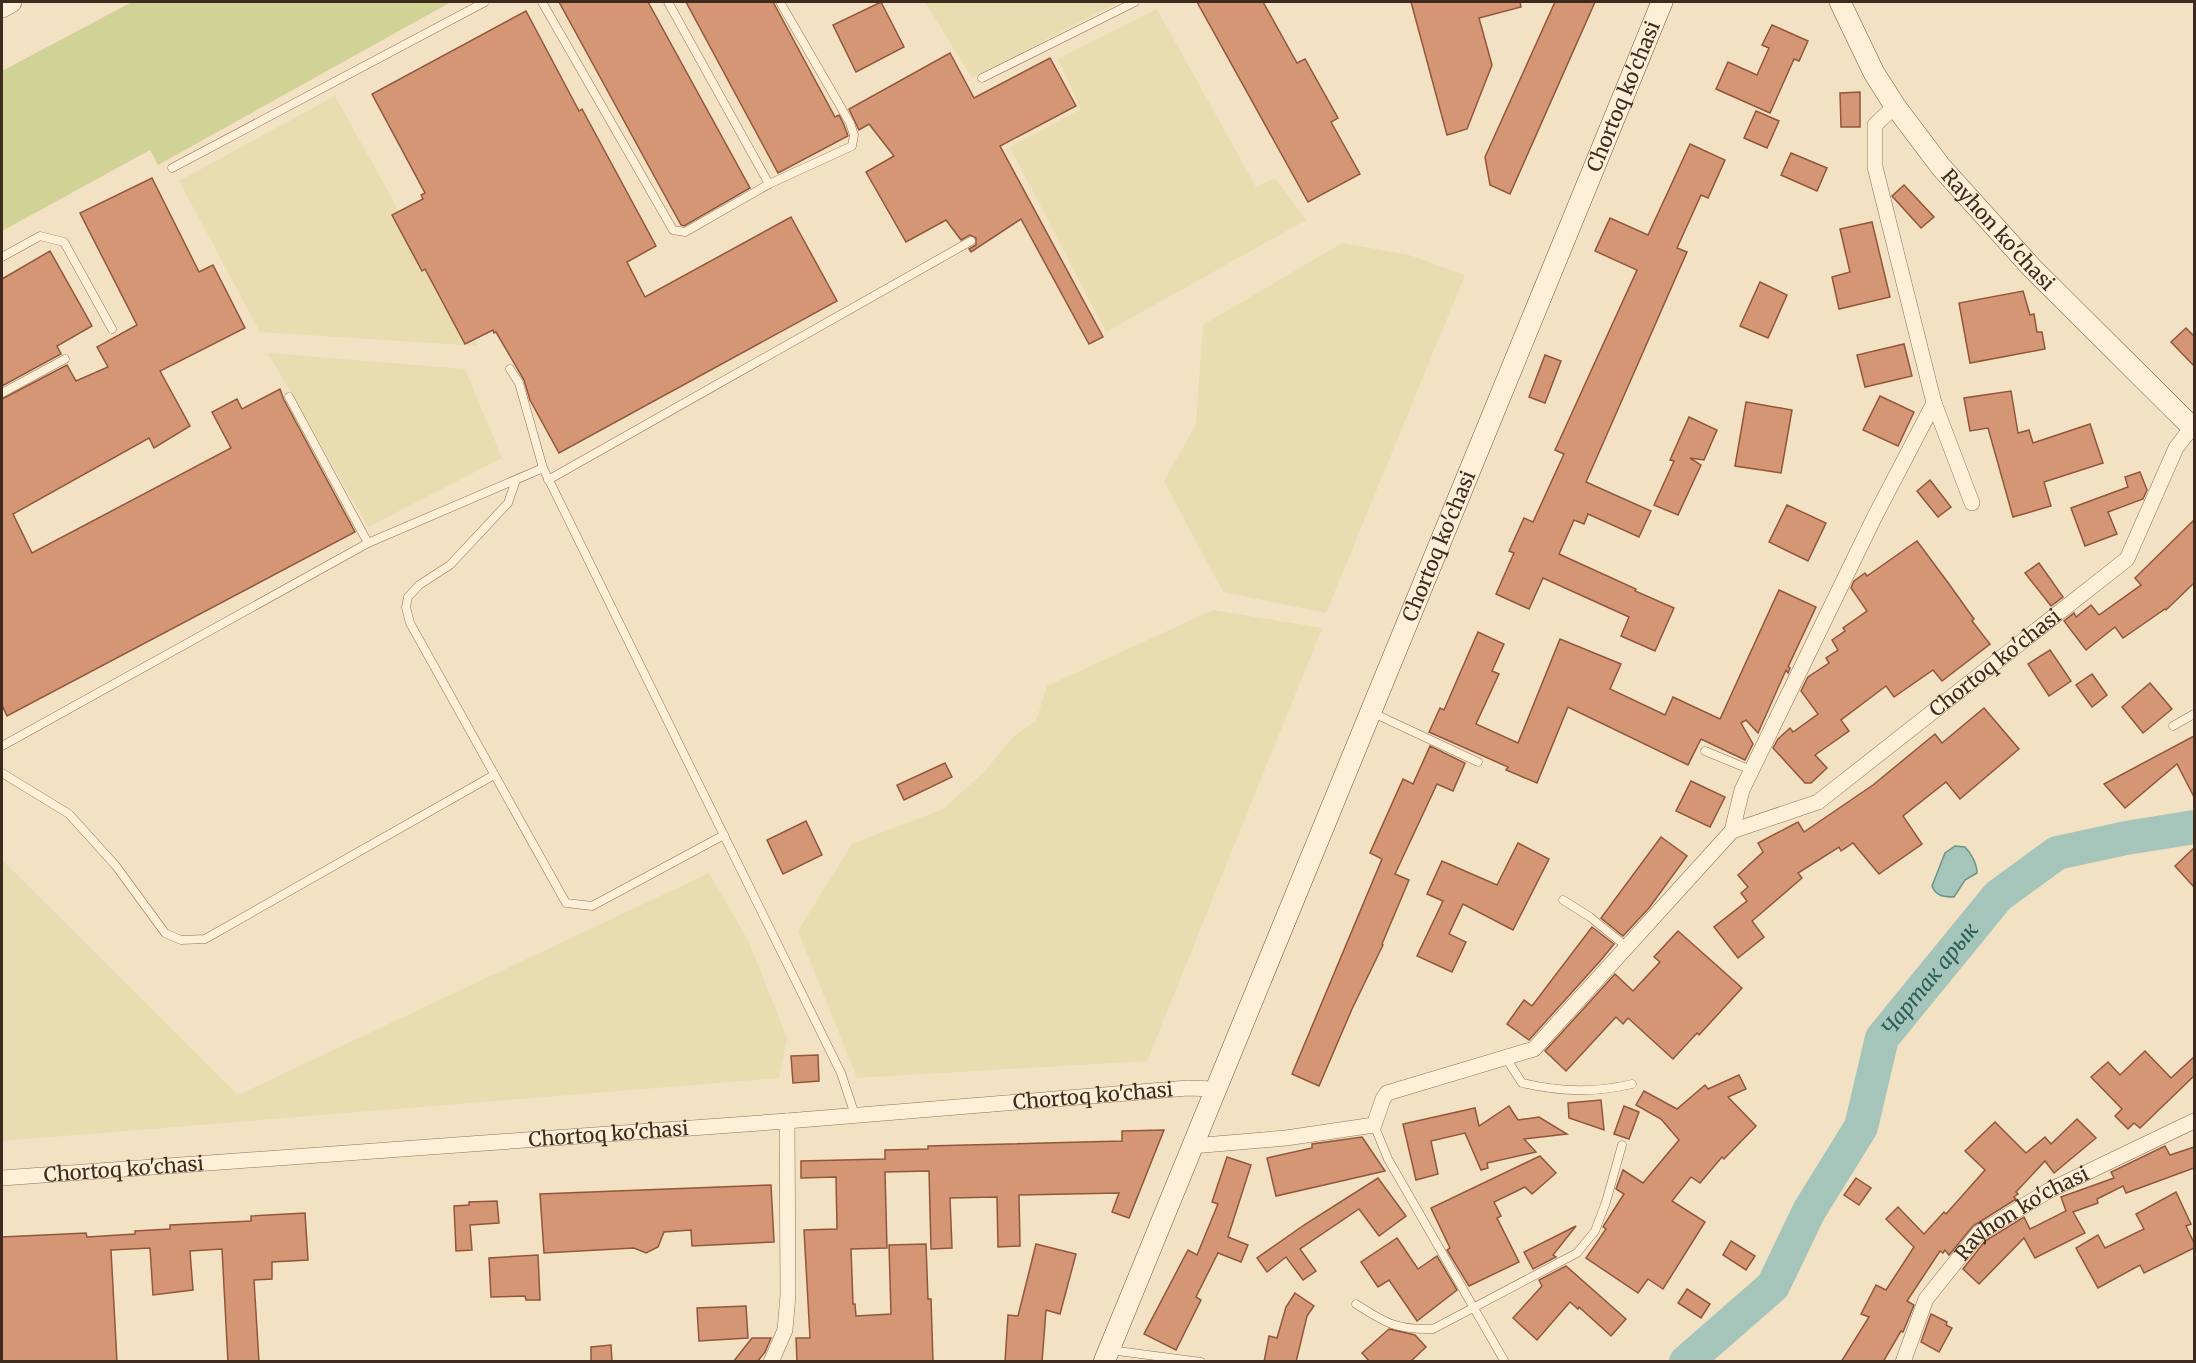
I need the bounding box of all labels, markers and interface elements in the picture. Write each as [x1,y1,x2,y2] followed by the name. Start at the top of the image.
[1581,17,1665,175] street label: Chortoq ko'chasi
[1937,163,2060,295] street label: Rayhon ko'chasi
[1396,467,1480,625] street label: Chortoq ko'chasi
[1924,603,2066,722] street label: Chortoq ko'chasi
[1876,917,1984,1041] water label: Чартак арык
[1012,1076,1174,1114] street label: Chortoq ko'chasi
[527,1115,689,1152] street label: Chortoq ko'chasi
[43,1150,205,1187] street label: Chortoq ko'chasi
[1949,1160,2092,1265] street label: Rayhon ko'chasi

